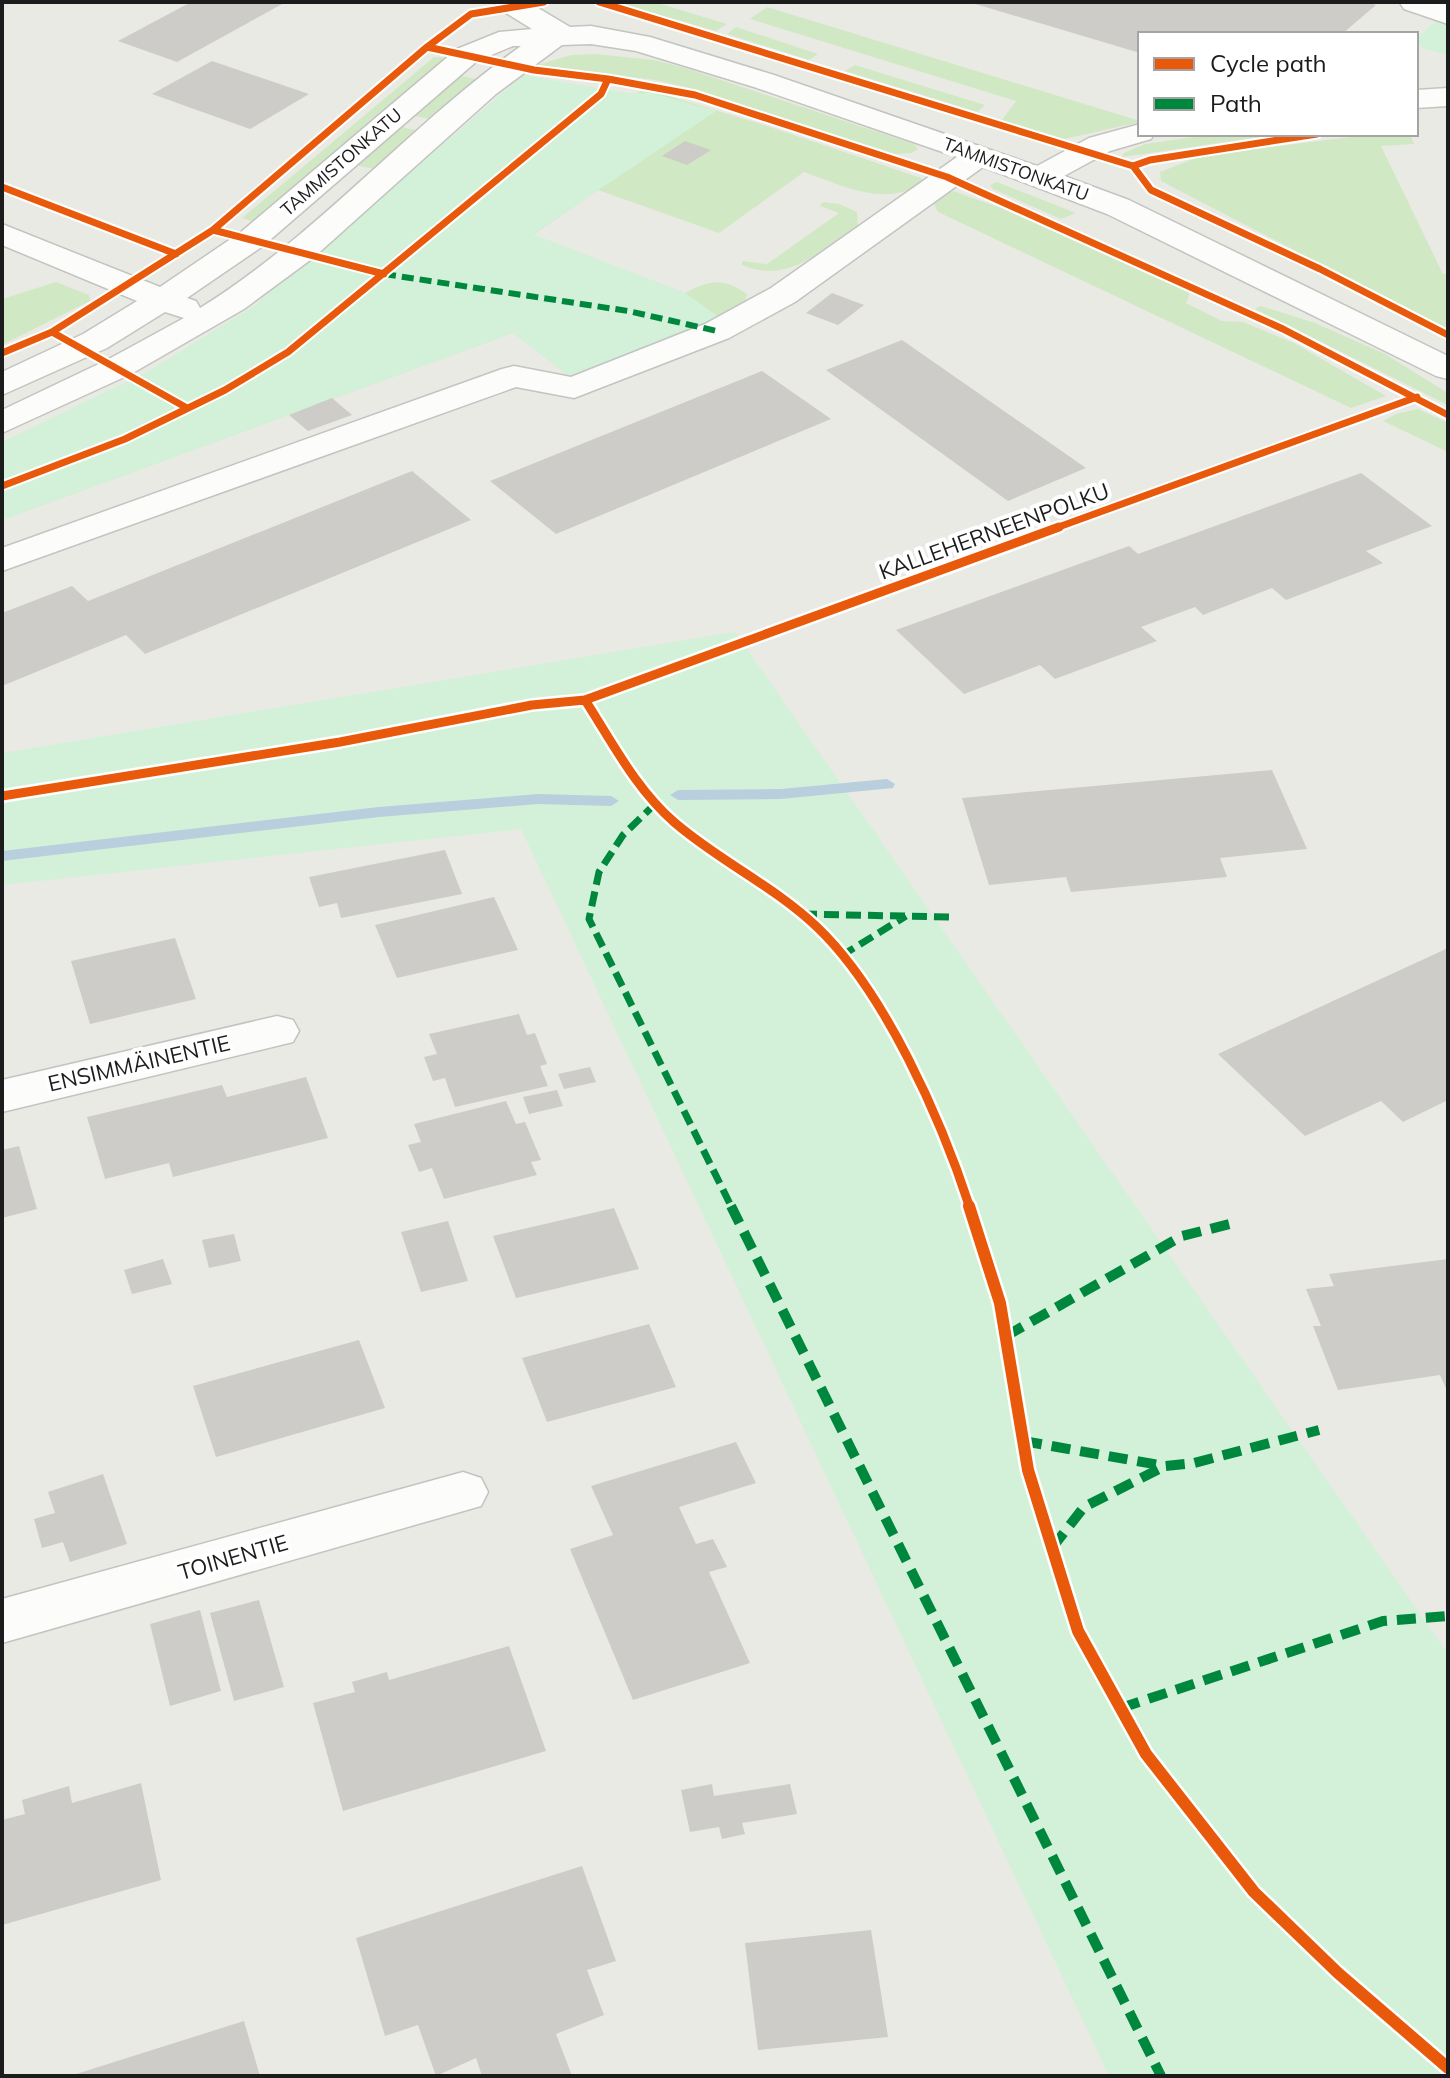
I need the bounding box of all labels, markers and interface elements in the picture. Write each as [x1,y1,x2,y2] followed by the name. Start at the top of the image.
[1138,32,1418,136] legend
[1210,48,1327,78] text: Cycle path
[1210,88,1262,118] text: Path
[276,103,406,221] street label: TAMMISTONKATU
[940,132,1092,206] street label: TAMMISTONKATU
[875,476,1113,586] street label: KALLEHERNEENPOLKU
[45,1028,233,1098] street label: ENSIMMÄINENTIE
[175,1528,291,1586] street label: TOINENTIE

